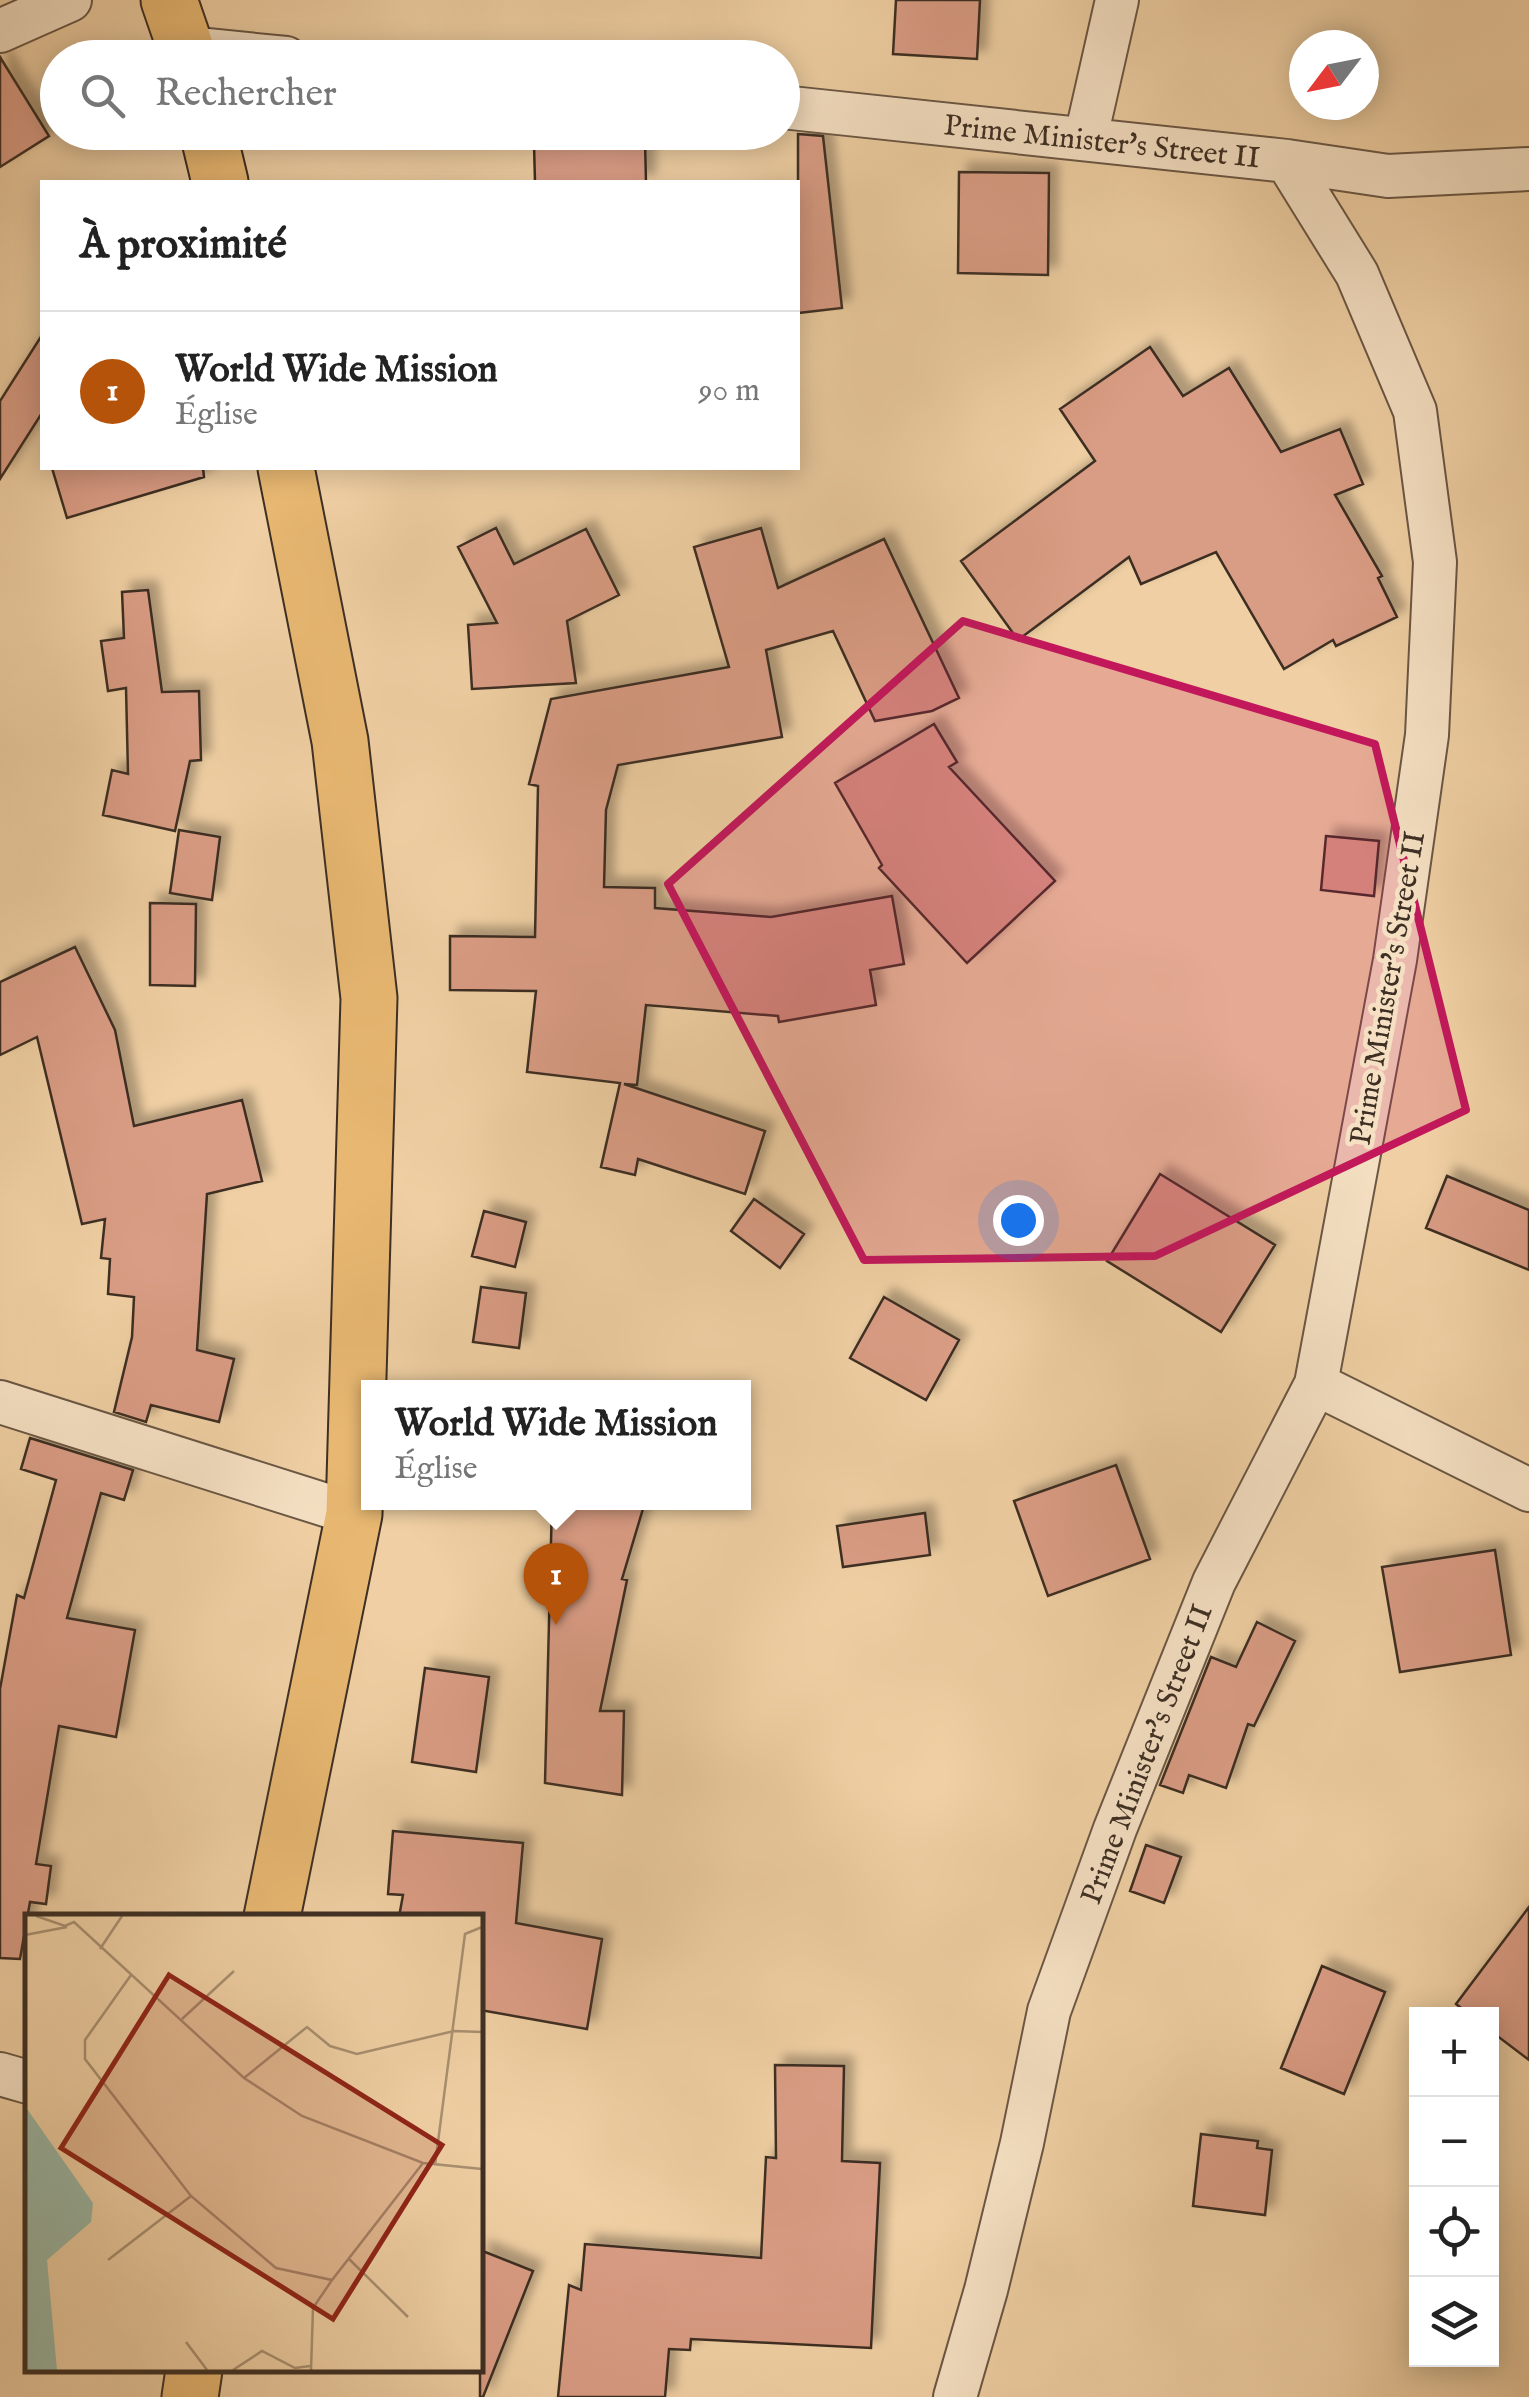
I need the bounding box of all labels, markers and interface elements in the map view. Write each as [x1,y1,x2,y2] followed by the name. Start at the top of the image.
[1289,30,1379,120] north arrow
[40,40,800,150] search box
[75,68,130,123] icon: search
[155,71,337,119] text: Rechercher
[942,107,1262,178] street label: Prime Minister's Street II
[80,219,287,272] text: À proximité
[175,347,498,395] text: World Wide Mission
[107,371,118,412] text: 1
[699,371,760,412] text: 90 m
[175,395,258,436] text: Église
[1343,829,1435,1148] street label: Prime Minister's Street II
[993,1195,1044,1246] your location
[361,1380,751,1510] popup
[395,1401,717,1449] text: World Wide Mission
[395,1449,477,1490] text: Église
[524,1542,588,1625] pin: 1
[1073,1600,1223,1910] street label: Prime Minister's Street II
[25,1914,482,2372] inset map
[1409,2007,1499,2367] map controls
[1409,2007,1499,2097] button: +
[1409,2097,1499,2187] button: −
[1409,2187,1499,2277] button: locate
[1409,2277,1499,2367] button: layers

